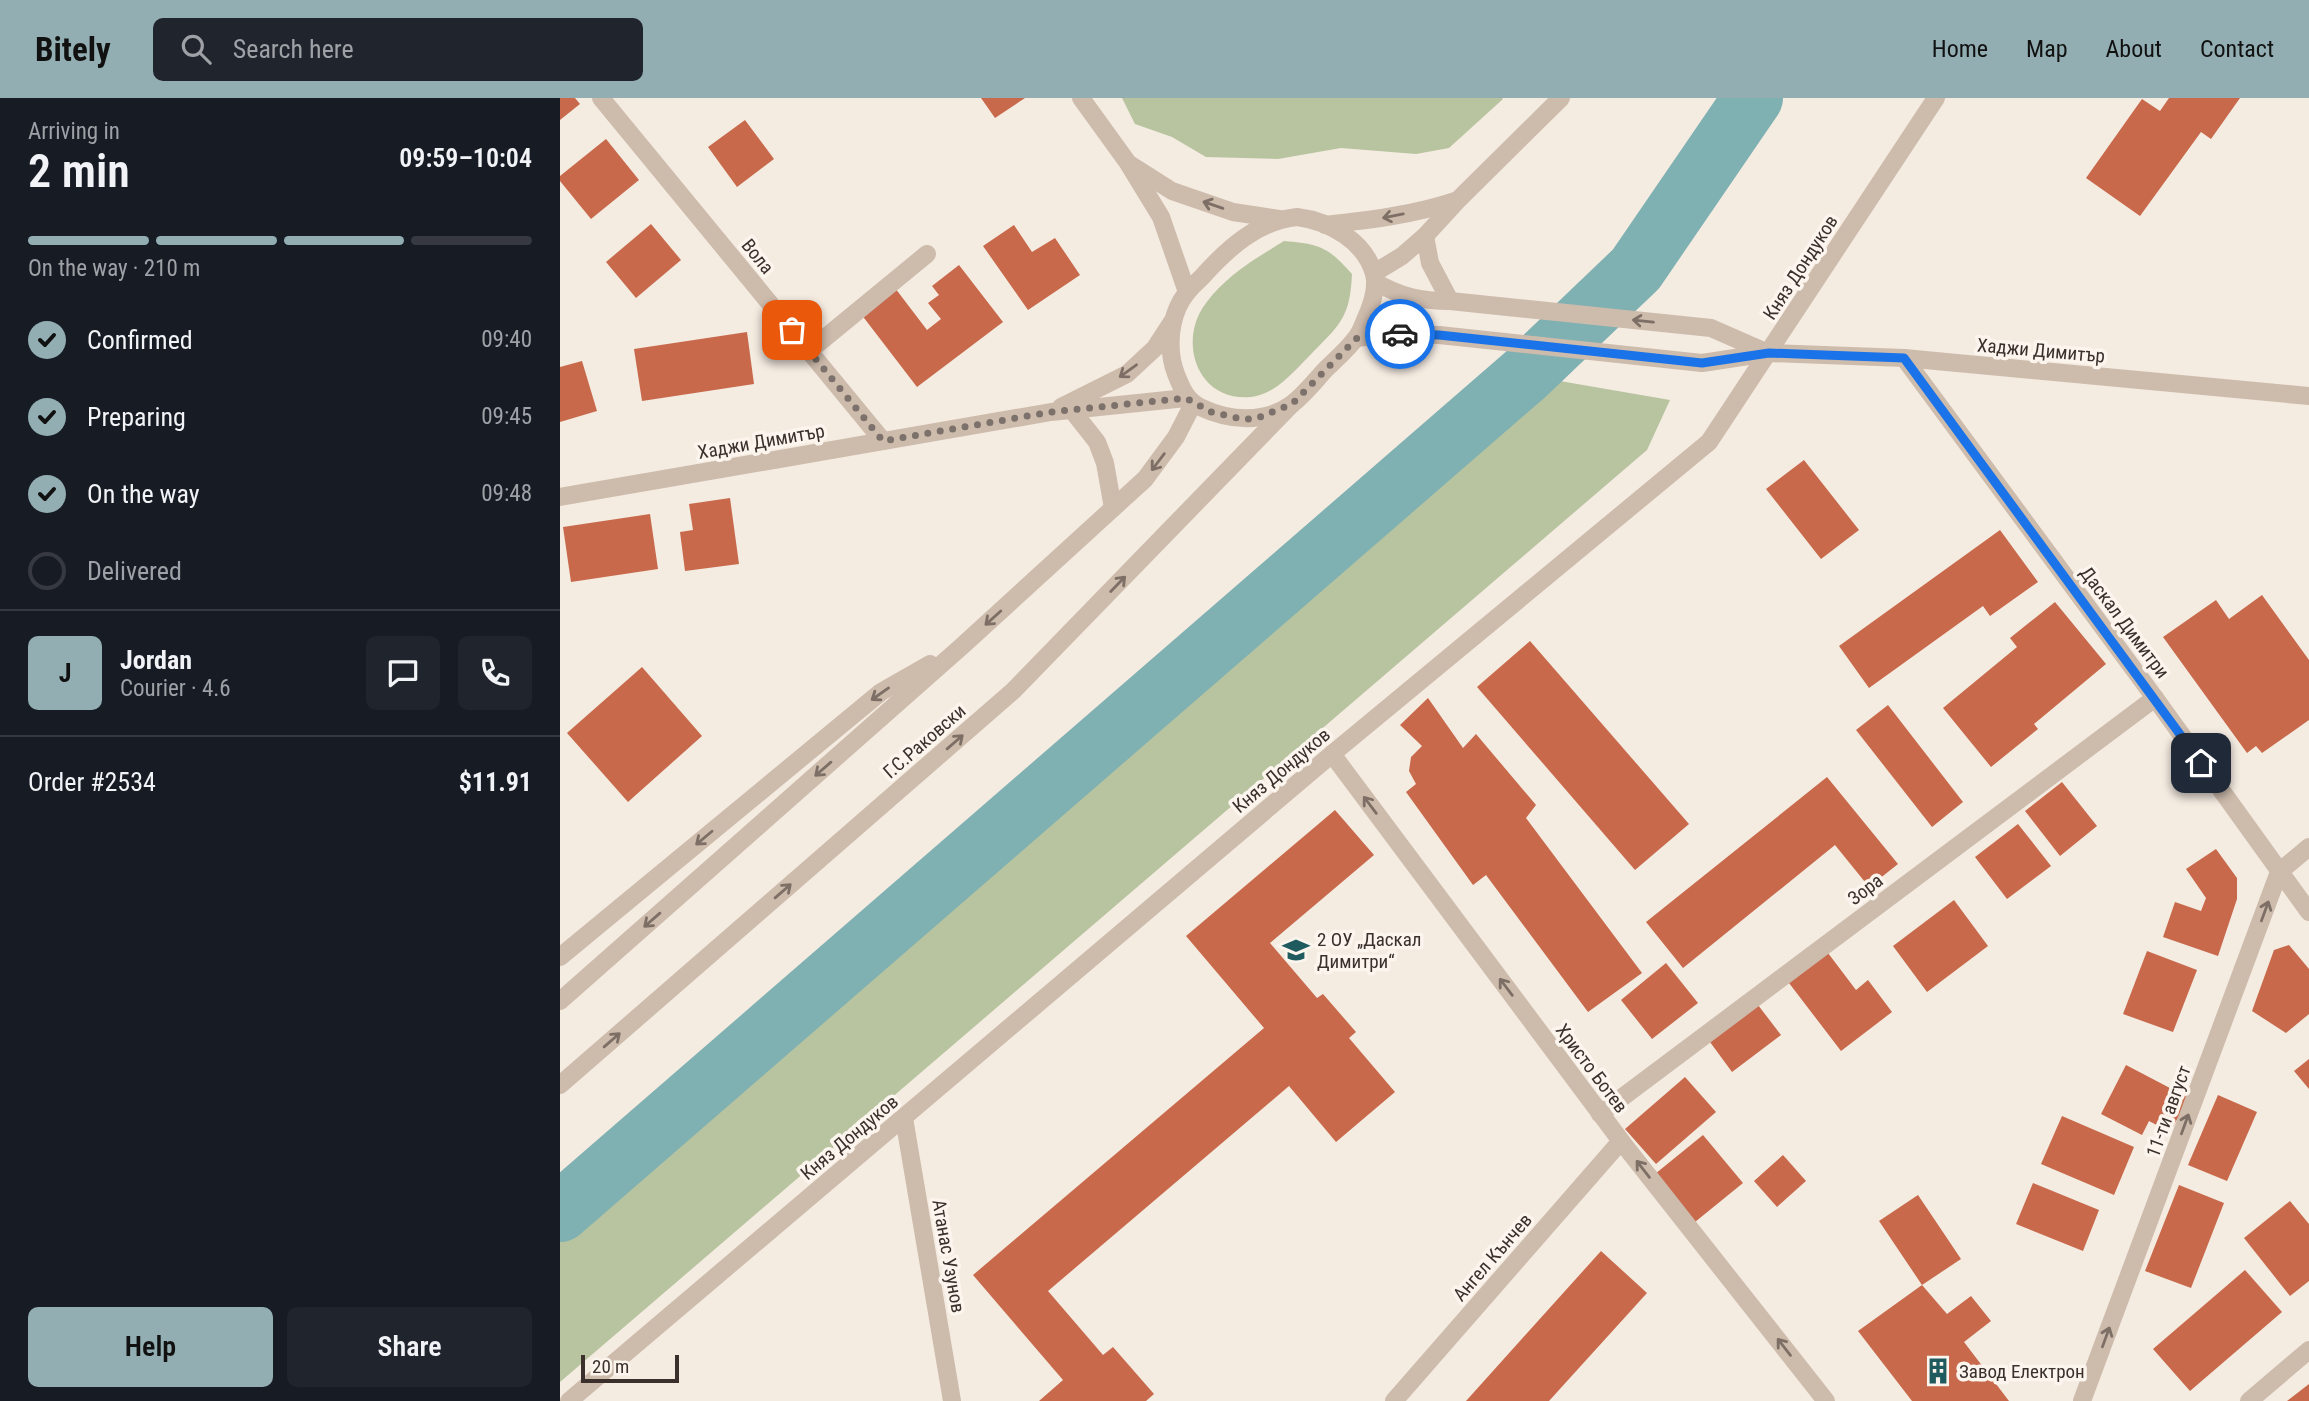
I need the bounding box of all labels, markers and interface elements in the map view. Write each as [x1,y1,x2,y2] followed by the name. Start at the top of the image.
[153,18,643,81] search box
[35,30,111,69] text: Bitely
[177,30,215,68] icon: search
[233,34,354,64] text: Search here
[1932,35,1988,63] text: Home
[2026,35,2068,63] text: Map
[2106,35,2162,63] text: About
[2200,35,2274,63] text: Contact
[28,118,120,145] text: Arriving in
[399,143,532,173] text: 09:59–10:04
[28,144,130,198] text: 2 min
[1202,198,1224,210] one-way arrow
[1382,210,1405,223] one-way arrow
[1758,211,1843,324] street label: Княз Дондуков
[737,234,779,279] street label: Вола
[28,255,200,282] text: On the way · 210 m
[1365,299,1435,369] courier
[762,300,822,360] pin
[773,311,811,349] icon: bag
[1632,314,1655,327] one-way arrow
[1381,315,1419,353] icon: car
[28,321,66,359] icon: check
[87,325,193,355] text: Confirmed
[481,326,532,353] text: 09:40
[1976,333,2106,368] street label: Хаджи Димитър
[1119,363,1138,378] one-way arrow
[28,398,66,436] icon: check
[87,402,186,432] text: Preparing
[481,403,532,430] text: 09:45
[696,419,826,464] street label: Хаджи Димитър
[1150,452,1165,471] one-way arrow
[28,475,66,513] icon: check
[87,479,200,509] text: On the way
[481,480,532,507] text: 09:48
[87,556,182,586] text: Delivered
[2075,562,2174,683] street label: Даскал Димитри
[1110,576,1127,593] one-way arrow
[984,610,1002,626] one-way arrow
[366,636,440,710] button: chat
[458,636,532,710] button: phone
[120,645,192,675] text: Jordan
[59,658,71,688] text: J
[120,675,231,702] text: Courier · 4.6
[871,686,890,701] one-way arrow
[878,699,970,783] street label: Г.С.Раковски
[1228,723,1335,818] street label: Княз Дондуков
[2171,733,2231,793] pin
[946,734,964,750] one-way arrow
[2182,744,2220,782] icon: home
[814,761,832,777] one-way arrow
[28,767,156,797] text: Order #2534
[459,767,532,797] text: $11.91
[1363,796,1377,815] one-way arrow
[696,830,714,845] one-way arrow
[1843,869,1887,910] street label: Зора
[774,883,792,899] one-way arrow
[2259,900,2272,922] one-way arrow
[643,912,661,928] one-way arrow
[1317,928,1421,973] place label: 2 ОУ „Даскал Димитри“
[1281,935,1311,965] school or university icon: 2 ОУ „Даскал Димитри“
[1499,978,1513,997] one-way arrow
[1551,1019,1633,1117] street label: Христо Ботев
[602,1033,620,1049] one-way arrow
[2141,1062,2196,1160] street label: 11-ти август
[796,1090,903,1185] street label: Княз Дондуков
[2180,1113,2193,1135] one-way arrow
[1635,1160,1651,1178] one-way arrow
[927,1198,970,1315] street label: Атанас Узунов
[1448,1209,1537,1306] street label: Ангел Кънчев
[28,1307,273,1387] button: Help
[287,1307,532,1387] button: Share
[2101,1327,2113,1349] one-way arrow
[1776,1339,1791,1357] one-way arrow
[581,1352,679,1384] scale bar
[592,1355,629,1378] text: 20 m
[1923,1356,1953,1386] building icon: Завод Електрон
[1959,1360,2085,1383] place label: Завод Електрон

